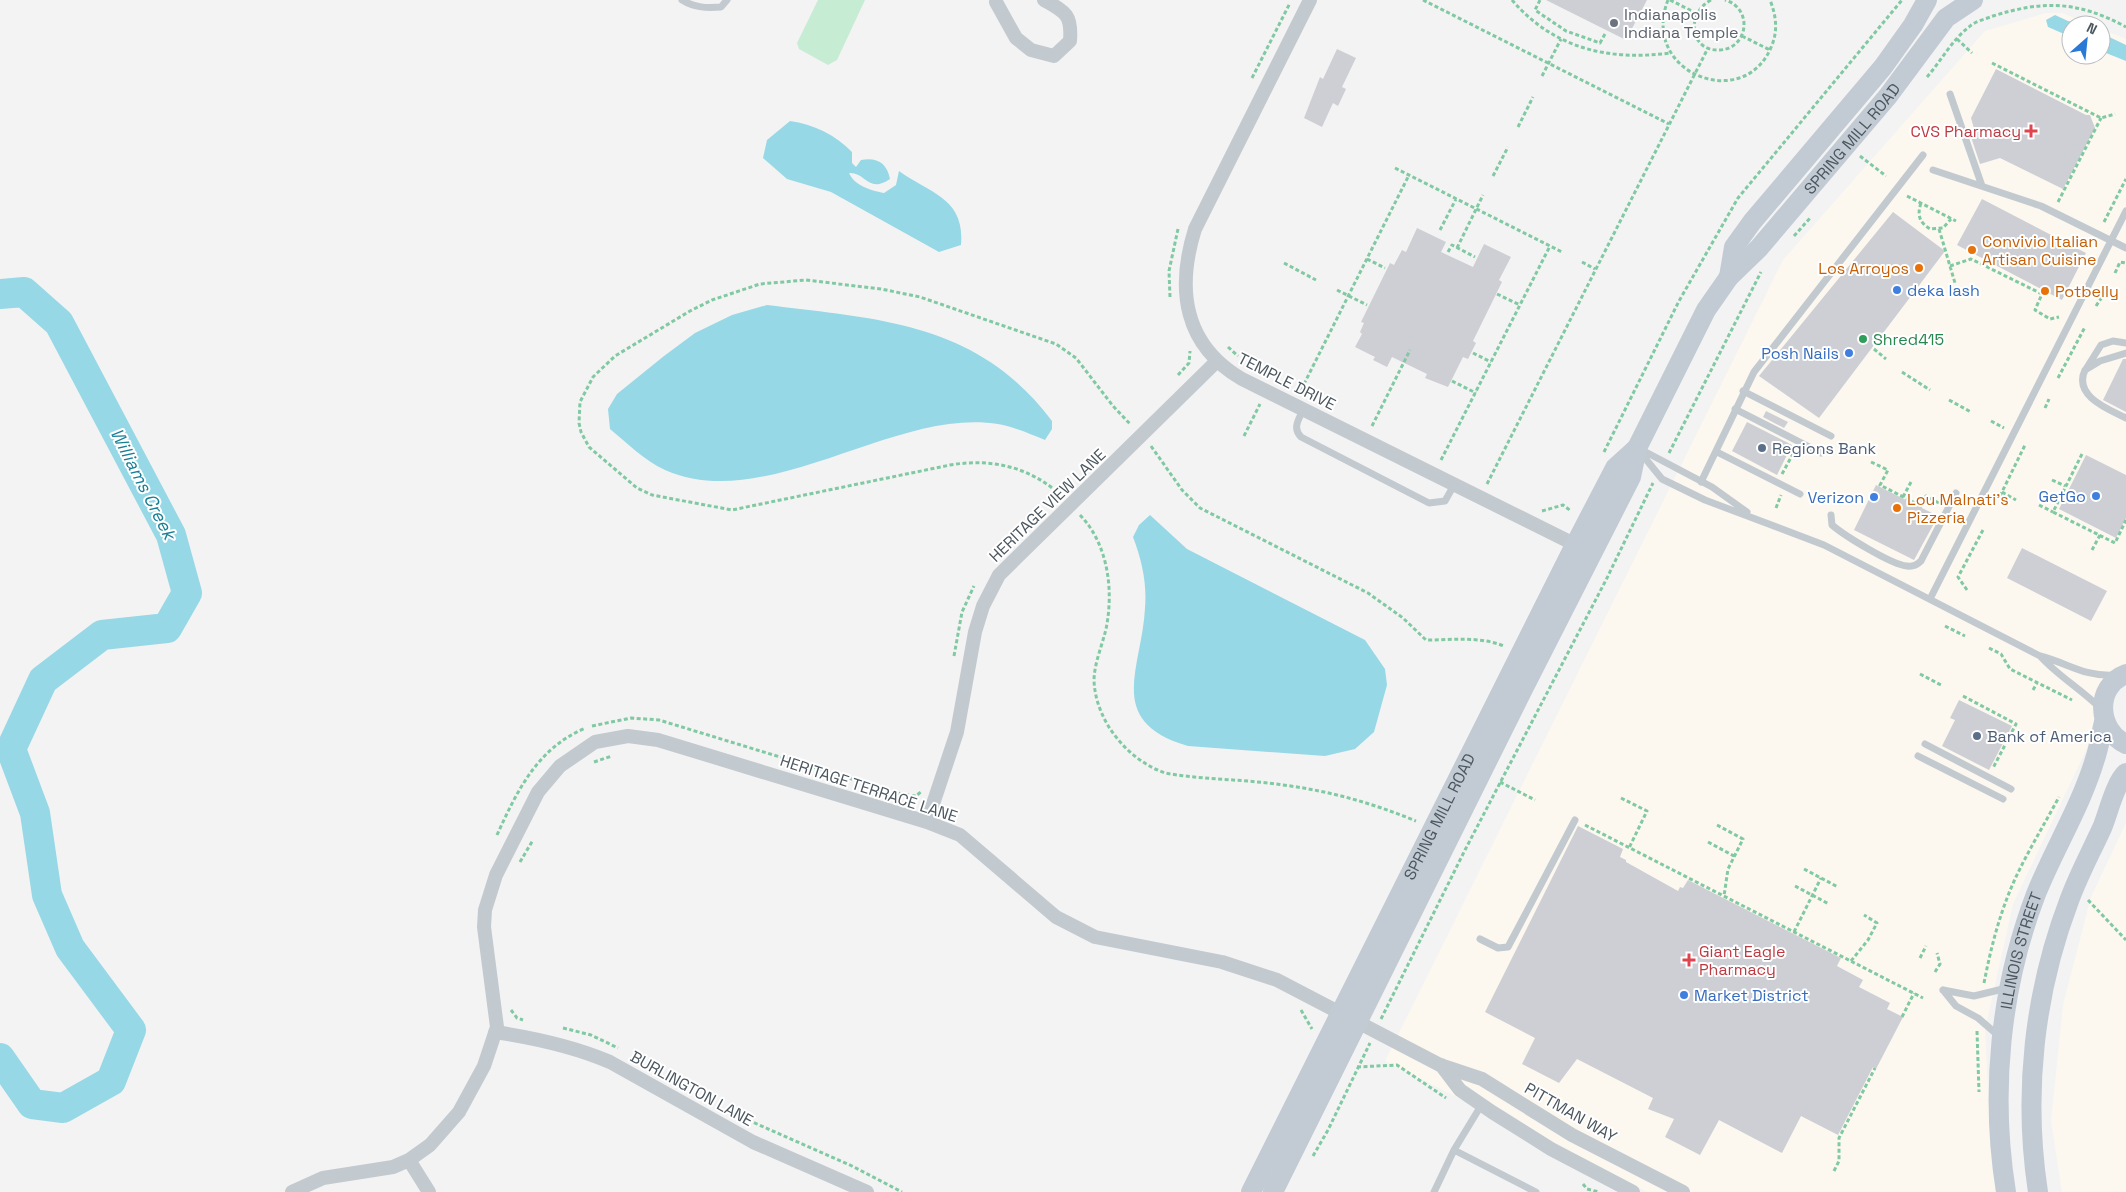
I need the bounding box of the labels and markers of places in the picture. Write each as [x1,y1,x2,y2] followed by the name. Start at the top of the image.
[1624,4,1739,43] place label: Indianapolis Indiana Temple
[1608,17,1620,29] marker: Indianapolis Indiana Temple
[1910,121,2021,142] place label: CVS Pharmacy
[2025,125,2037,137] marker: CVS Pharmacy
[1982,231,2098,270] place label: Convivio Italian Artisan Cuisine
[1966,244,1978,256] marker: Convivio Italian Artisan Cuisine
[1818,258,1909,279] place label: Los Arroyos
[1913,262,1925,274] marker: Los Arroyos
[1907,280,1980,301] place label: deka lash
[2055,281,2119,302] place label: Potbelly
[1891,284,1903,296] marker: deka lash
[2039,285,2051,297] marker: Potbelly
[1873,329,1944,350] place label: Shred415
[1857,333,1869,345] marker: Shred415
[1761,343,1839,364] place label: Posh Nails
[1843,347,1855,359] marker: Posh Nails
[1772,438,1877,459] place label: Regions Bank
[1756,442,1768,454] marker: Regions Bank
[2038,486,2086,507] place label: GetGo
[1808,487,1864,508] place label: Verizon
[1907,489,2009,528] place label: Lou Malnati's Pizzeria
[2090,490,2102,502] marker: GetGo
[1868,491,1880,503] marker: Verizon
[1891,502,1903,514] marker: Lou Malnati's Pizzeria
[1987,726,2112,747] place label: Bank of America
[1971,730,1983,742] marker: Bank of America
[1699,941,1785,980] place label: Giant Eagle Pharmacy
[1683,954,1695,966] marker: Giant Eagle Pharmacy
[1694,985,1809,1006] place label: Market District
[1678,989,1690,1001] marker: Market District

